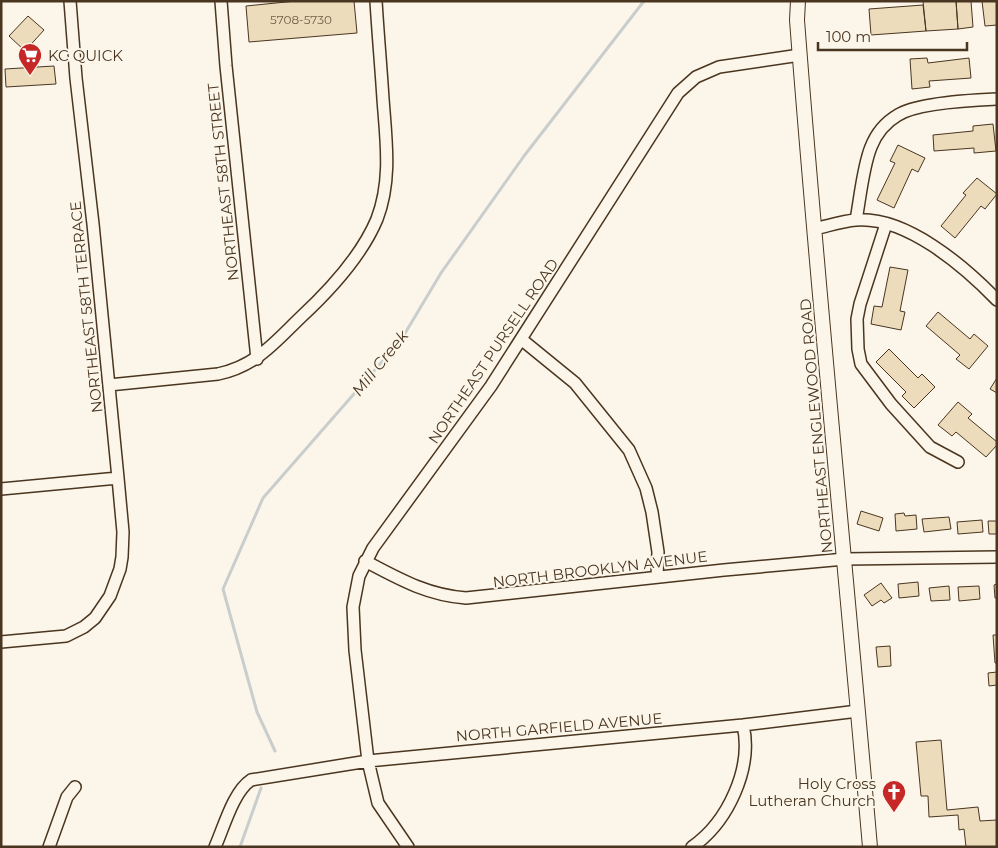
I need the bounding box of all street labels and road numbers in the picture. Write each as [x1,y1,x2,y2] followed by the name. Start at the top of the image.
[203,82,243,282] street label: NORTHEAST 58TH STREET
[65,200,107,414] street label: NORTHEAST 58TH TERRACE
[424,255,562,447] street label: NORTHEAST PURSELL ROAD
[795,298,837,554] street label: NORTHEAST ENGLEWOOD ROAD
[492,546,708,592] street label: NORTH BROOKLYN AVENUE
[455,709,663,745] street label: NORTH GARFIELD AVENUE

